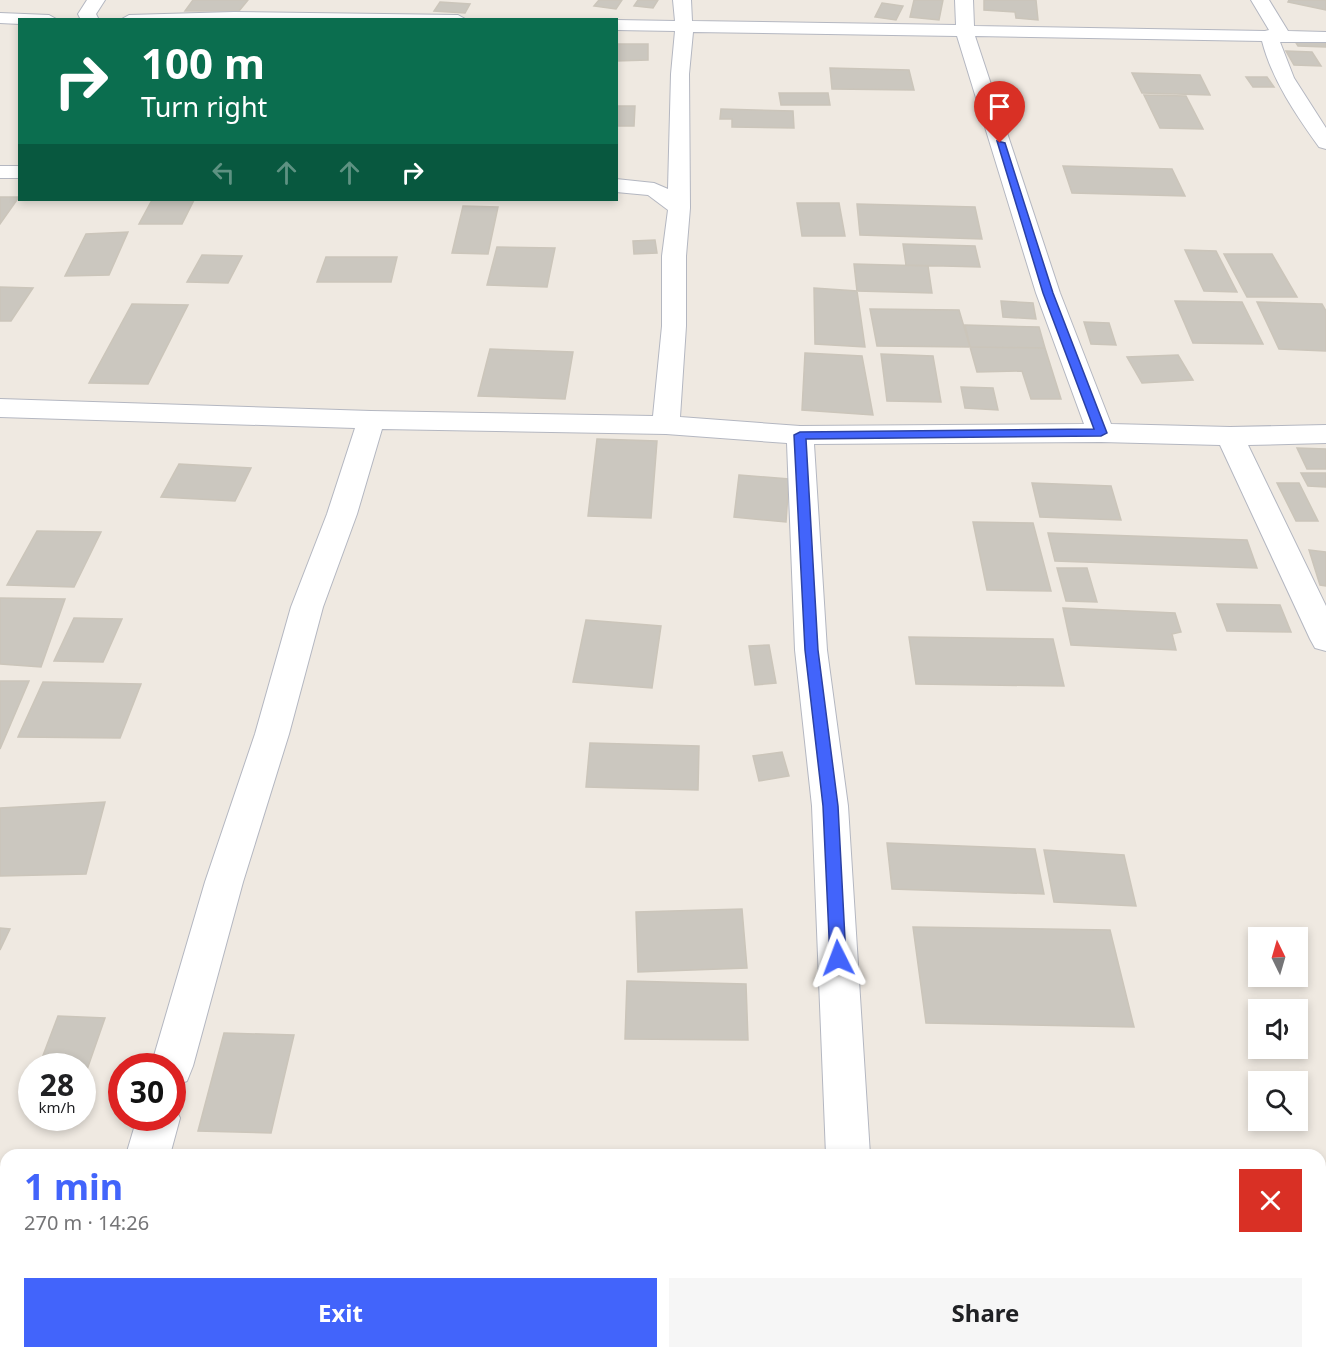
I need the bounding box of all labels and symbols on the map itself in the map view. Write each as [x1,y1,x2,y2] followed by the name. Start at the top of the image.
[974,81,1025,143] pin
[806,926,870,990] position arrow
[1248,927,1308,987] north arrow
[108,1053,186,1131] speed limit sign: 30

